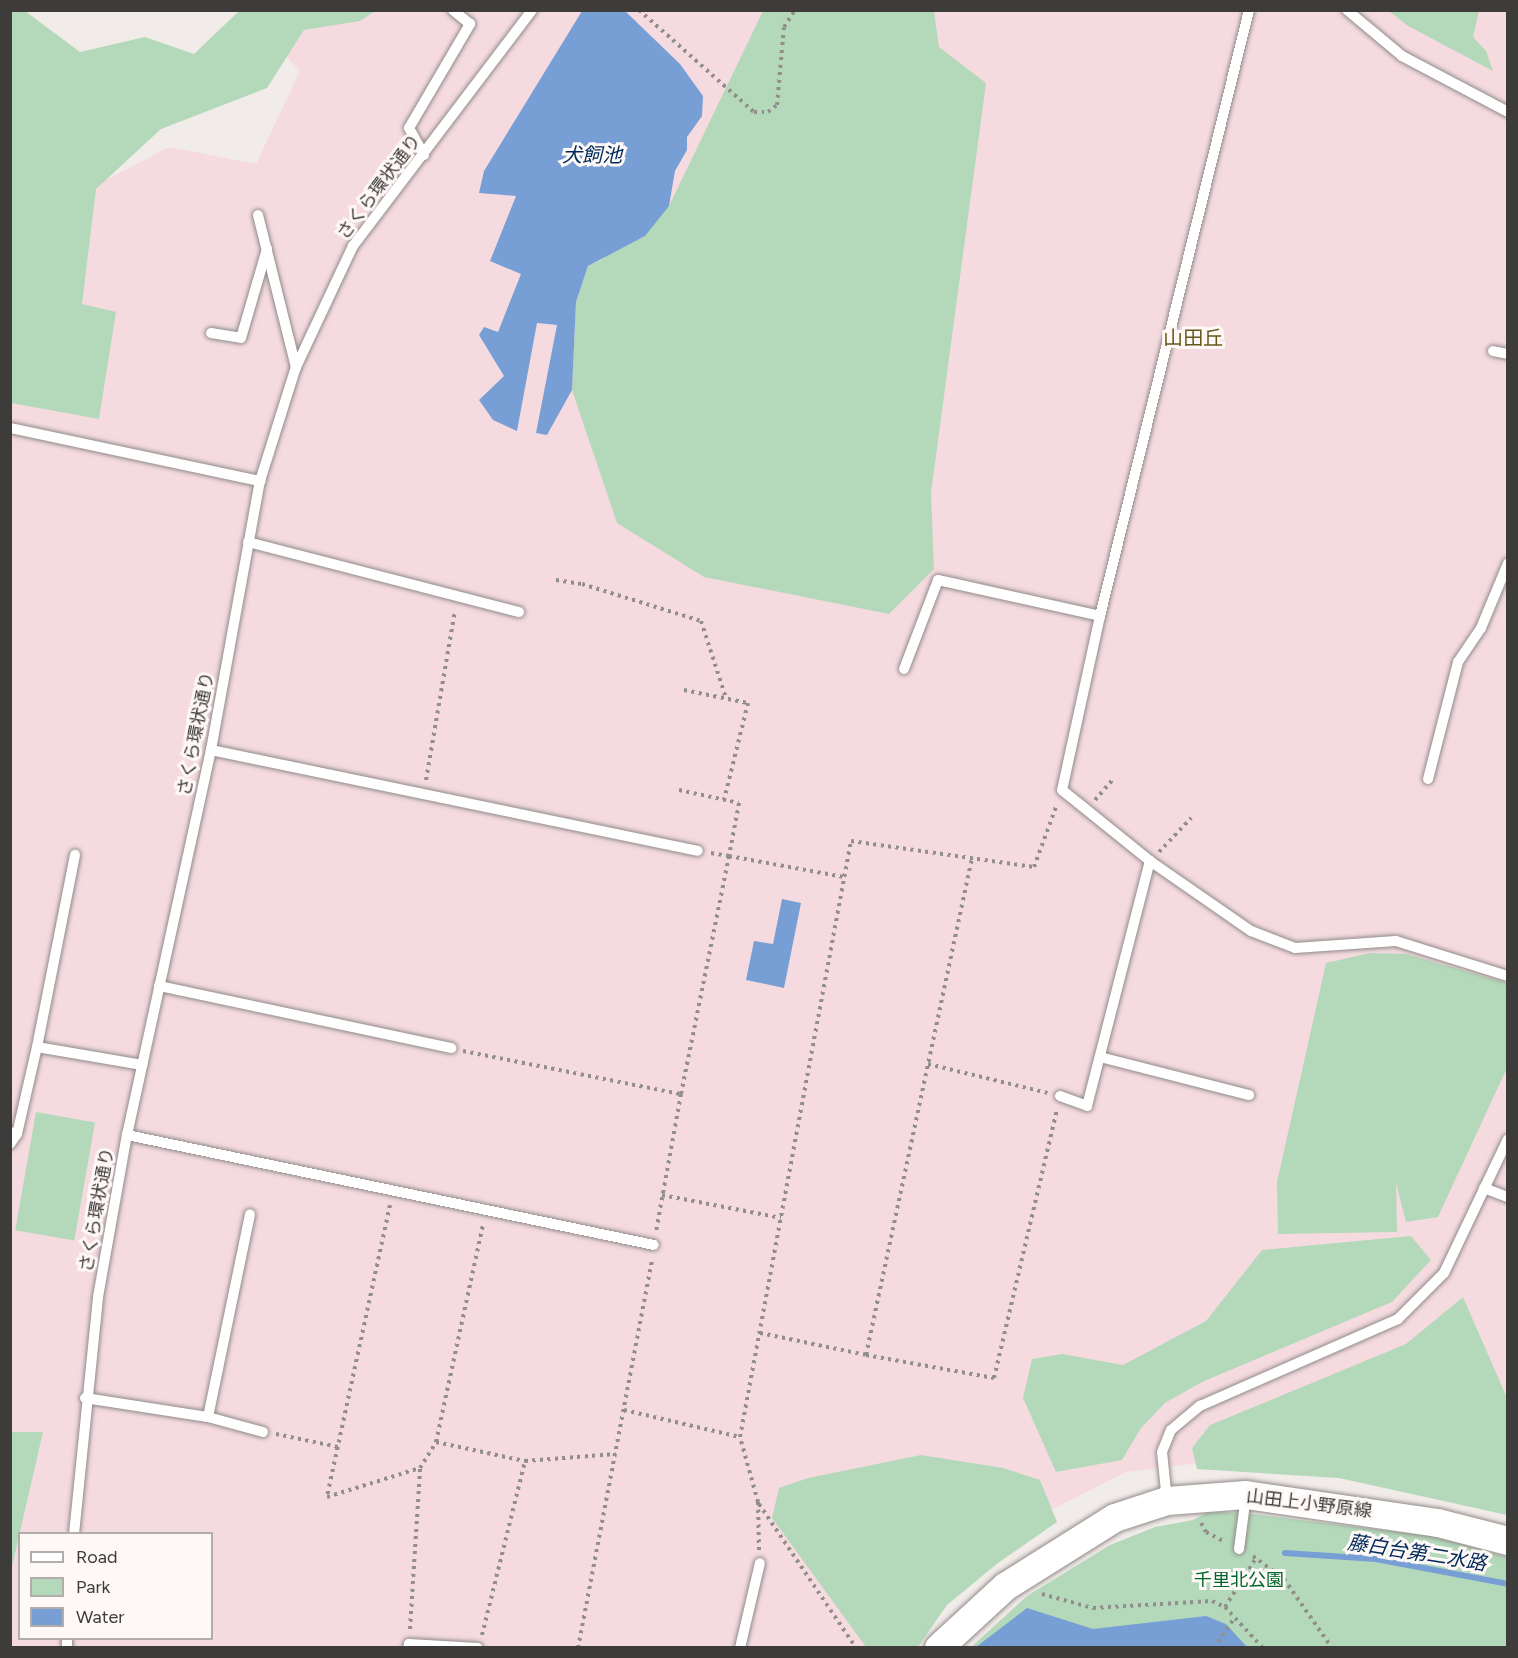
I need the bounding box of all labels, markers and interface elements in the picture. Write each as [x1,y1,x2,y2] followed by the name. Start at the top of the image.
[332,130,426,244] street label: さくら環状通り
[562,143,622,167] water label: 犬飼池
[1163,326,1223,350] district label: 山田丘
[173,670,219,798] street label: さくら環状通り
[75,1146,119,1274] street label: さくら環状通り
[1245,1486,1373,1522] street label: 山田上小野原線
[1346,1530,1488,1576] water label: 藤白台第二水路
[18,1532,213,1640] legend
[76,1546,117,1568] text: Road
[1194,1569,1284,1591] park label: 千里北公園
[76,1576,110,1598] text: Park
[76,1606,124,1628] text: Water

